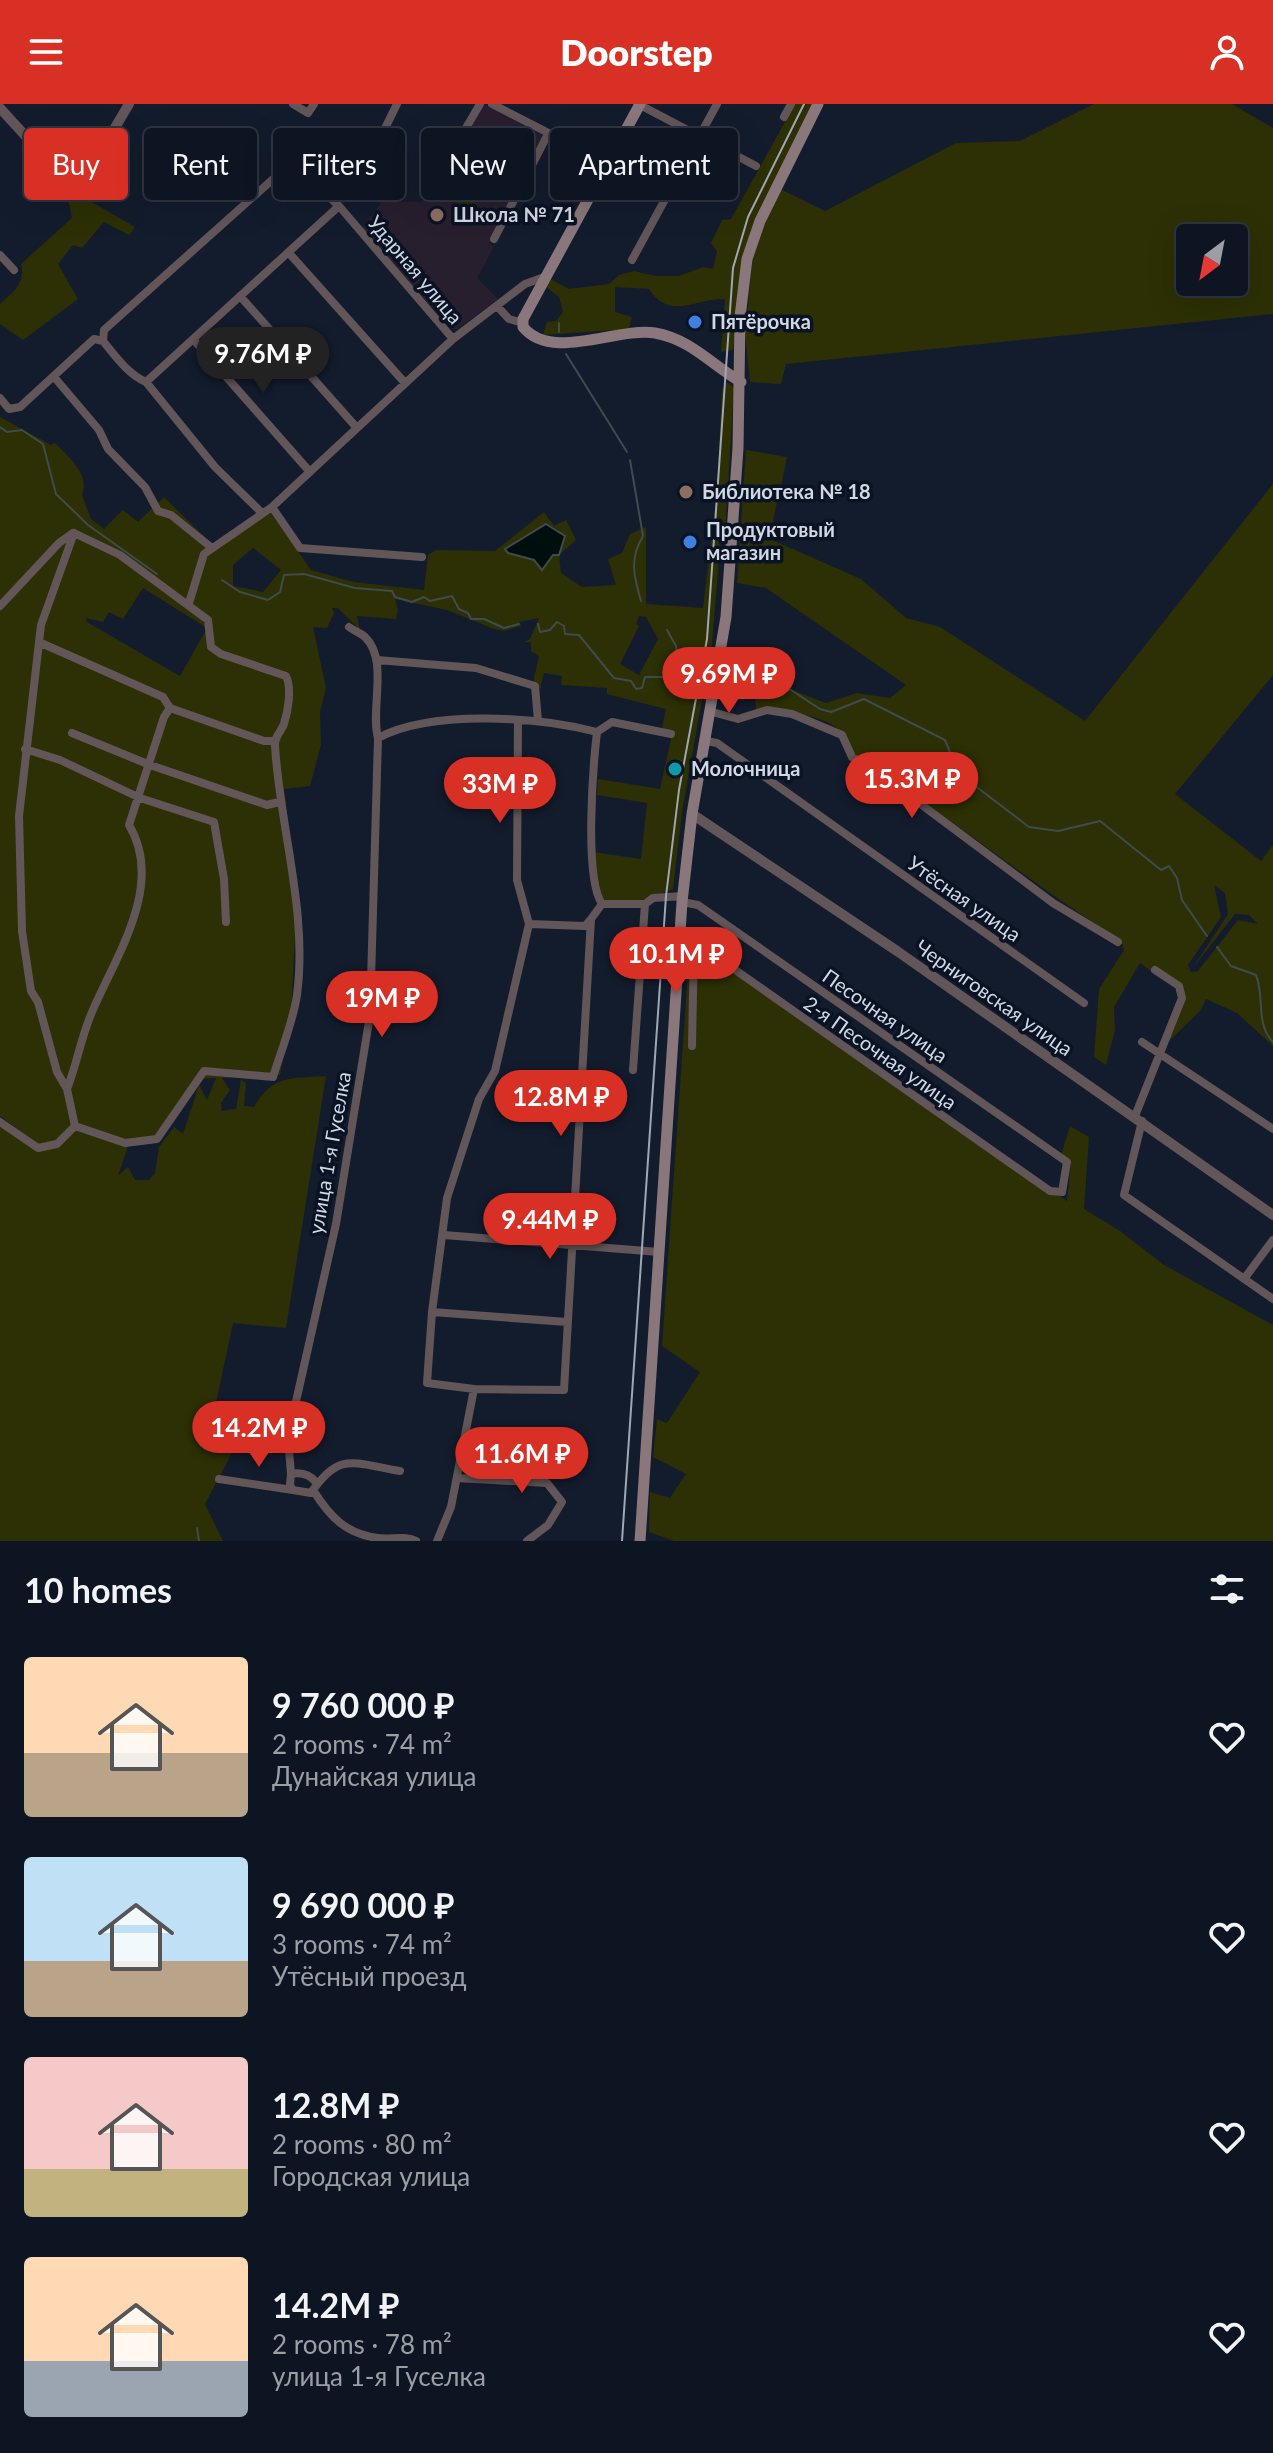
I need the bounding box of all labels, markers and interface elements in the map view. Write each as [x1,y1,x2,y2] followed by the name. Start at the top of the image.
[24,30,68,74] icon: menu
[560,30,713,74] text: Doorstep
[1205,30,1249,74] icon: person
[24,128,128,200] chip: Buy
[144,128,257,200] chip: Rent
[273,128,405,200] chip: Filters
[421,128,534,200] chip: New
[550,128,738,200] chip: Apartment
[453,202,575,226] place label: Школа № 71
[428,206,446,224] marker: Школа № 71
[363,210,468,328] street label: Ударная улица
[1176,224,1248,296] north arrow
[1176,224,1248,296] map controls
[711,309,811,333] place label: Пятёрочка
[686,313,704,331] marker: Пятёрочка
[189,327,337,395] pin: 9.76M ₽
[214,337,312,369] text: 9.76M ₽
[702,479,871,503] place label: Библиотека № 18
[677,483,695,501] marker: Библиотека № 18
[706,517,835,564] place label: Продуктовый магазин
[681,533,699,551] marker: Продуктовый магазин
[655,647,803,715] pin: 9.69M ₽
[680,657,778,689] text: 9.69M ₽
[838,752,986,820] pin: 15.3M ₽
[691,756,800,780] place label: Молочница
[444,757,556,825] pin: 33M ₽
[666,760,684,778] marker: Молочница
[863,762,961,794] text: 15.3M ₽
[462,767,538,799] text: 33M ₽
[903,850,1026,946] street label: Утёсная улица
[602,927,750,995] pin: 10.1M ₽
[912,934,1078,1060] street label: Черниговская улица
[627,937,725,969] text: 10.1M ₽
[819,963,953,1067] street label: Песочная улица
[326,971,438,1039] pin: 19M ₽
[344,981,420,1013] text: 19M ₽
[800,991,962,1114] street label: 2-я Песочная улица
[303,1070,355,1236] street label: улица 1-я Гуселка
[487,1070,635,1138] pin: 12.8M ₽
[512,1080,610,1112] text: 12.8M ₽
[476,1193,624,1261] pin: 9.44M ₽
[501,1203,599,1235] text: 9.44M ₽
[185,1401,333,1469] pin: 14.2M ₽
[210,1411,308,1443] text: 14.2M ₽
[448,1427,596,1495] pin: 11.6M ₽
[473,1437,571,1469] text: 11.6M ₽
[1205,1567,1249,1611] icon: filters
[24,1569,172,1610] text: 10 homes
[272,1684,455,1725] text: 9 760 000 ₽
[88,1689,184,1785] icon: home
[1205,1715,1249,1759] icon: heart
[272,1728,452,1760] text: 2 rooms · 74 m²
[272,1760,476,1792] text: Дунайская улица
[272,1884,455,1925] text: 9 690 000 ₽
[88,1889,184,1985] icon: home
[1205,1915,1249,1959] icon: heart
[272,1928,452,1960] text: 3 rooms · 74 m²
[272,1960,467,1992] text: Утёсный проезд
[272,2084,399,2125] text: 12.8M ₽
[88,2089,184,2185] icon: home
[1205,2115,1249,2159] icon: heart
[272,2128,452,2160] text: 2 rooms · 80 m²
[272,2160,470,2192] text: Городская улица
[272,2284,399,2325] text: 14.2M ₽
[88,2289,184,2385] icon: home
[1205,2315,1249,2359] icon: heart
[272,2328,452,2360] text: 2 rooms · 78 m²
[272,2360,486,2392] text: улица 1-я Гуселка

